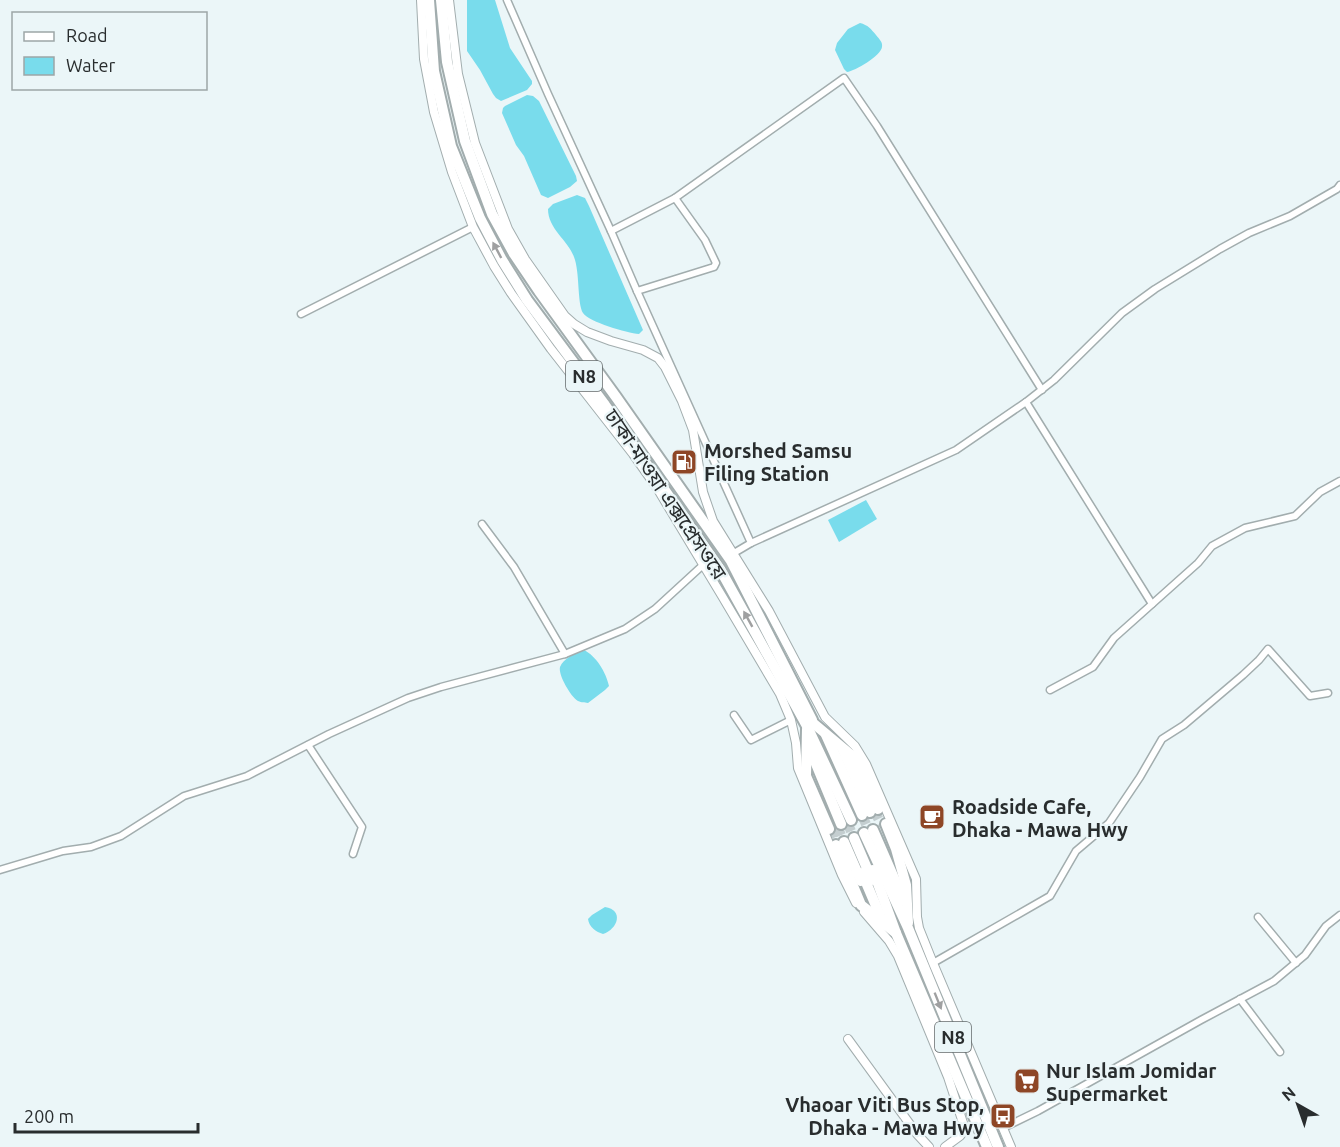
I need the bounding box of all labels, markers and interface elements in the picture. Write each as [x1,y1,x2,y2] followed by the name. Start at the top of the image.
[12,12,207,90] legend
[66,25,108,45] text: Road
[66,55,116,75] text: Water
[492,241,502,258] one-way arrow
[566,361,602,391] road number: N8
[600,404,732,584] street label: ঢাকা-মাওয়া এক্সপ্রেসওয়ে
[704,439,852,485] place label: Morshed Samsu Filing Station
[669,447,699,477] fuel station icon: Morshed Samsu Filing Station
[743,611,753,628] one-way arrow
[952,795,1128,841] place label: Roadside Cafe, Dhaka - Mawa Hwy
[917,802,947,832] cafe icon: Roadside Cafe, Dhaka - Mawa Hwy
[933,993,943,1011] one-way arrow
[935,1022,971,1052] road number: N8
[1046,1059,1217,1105] place label: Nur Islam Jomidar Supermarket
[1012,1066,1042,1096] supermarket icon: Nur Islam Jomidar Supermarket
[1268,1075,1328,1135] north arrow
[1278,1083,1299,1104] text: N
[785,1093,984,1139] place label: Vhaoar Viti Bus Stop, Dhaka - Mawa Hwy
[15,1096,198,1134] scale bar
[988,1101,1018,1131] bus stop icon: Vhaoar Viti Bus Stop, Dhaka - Mawa Hwy
[24,1106,74,1126] text: 200 m

